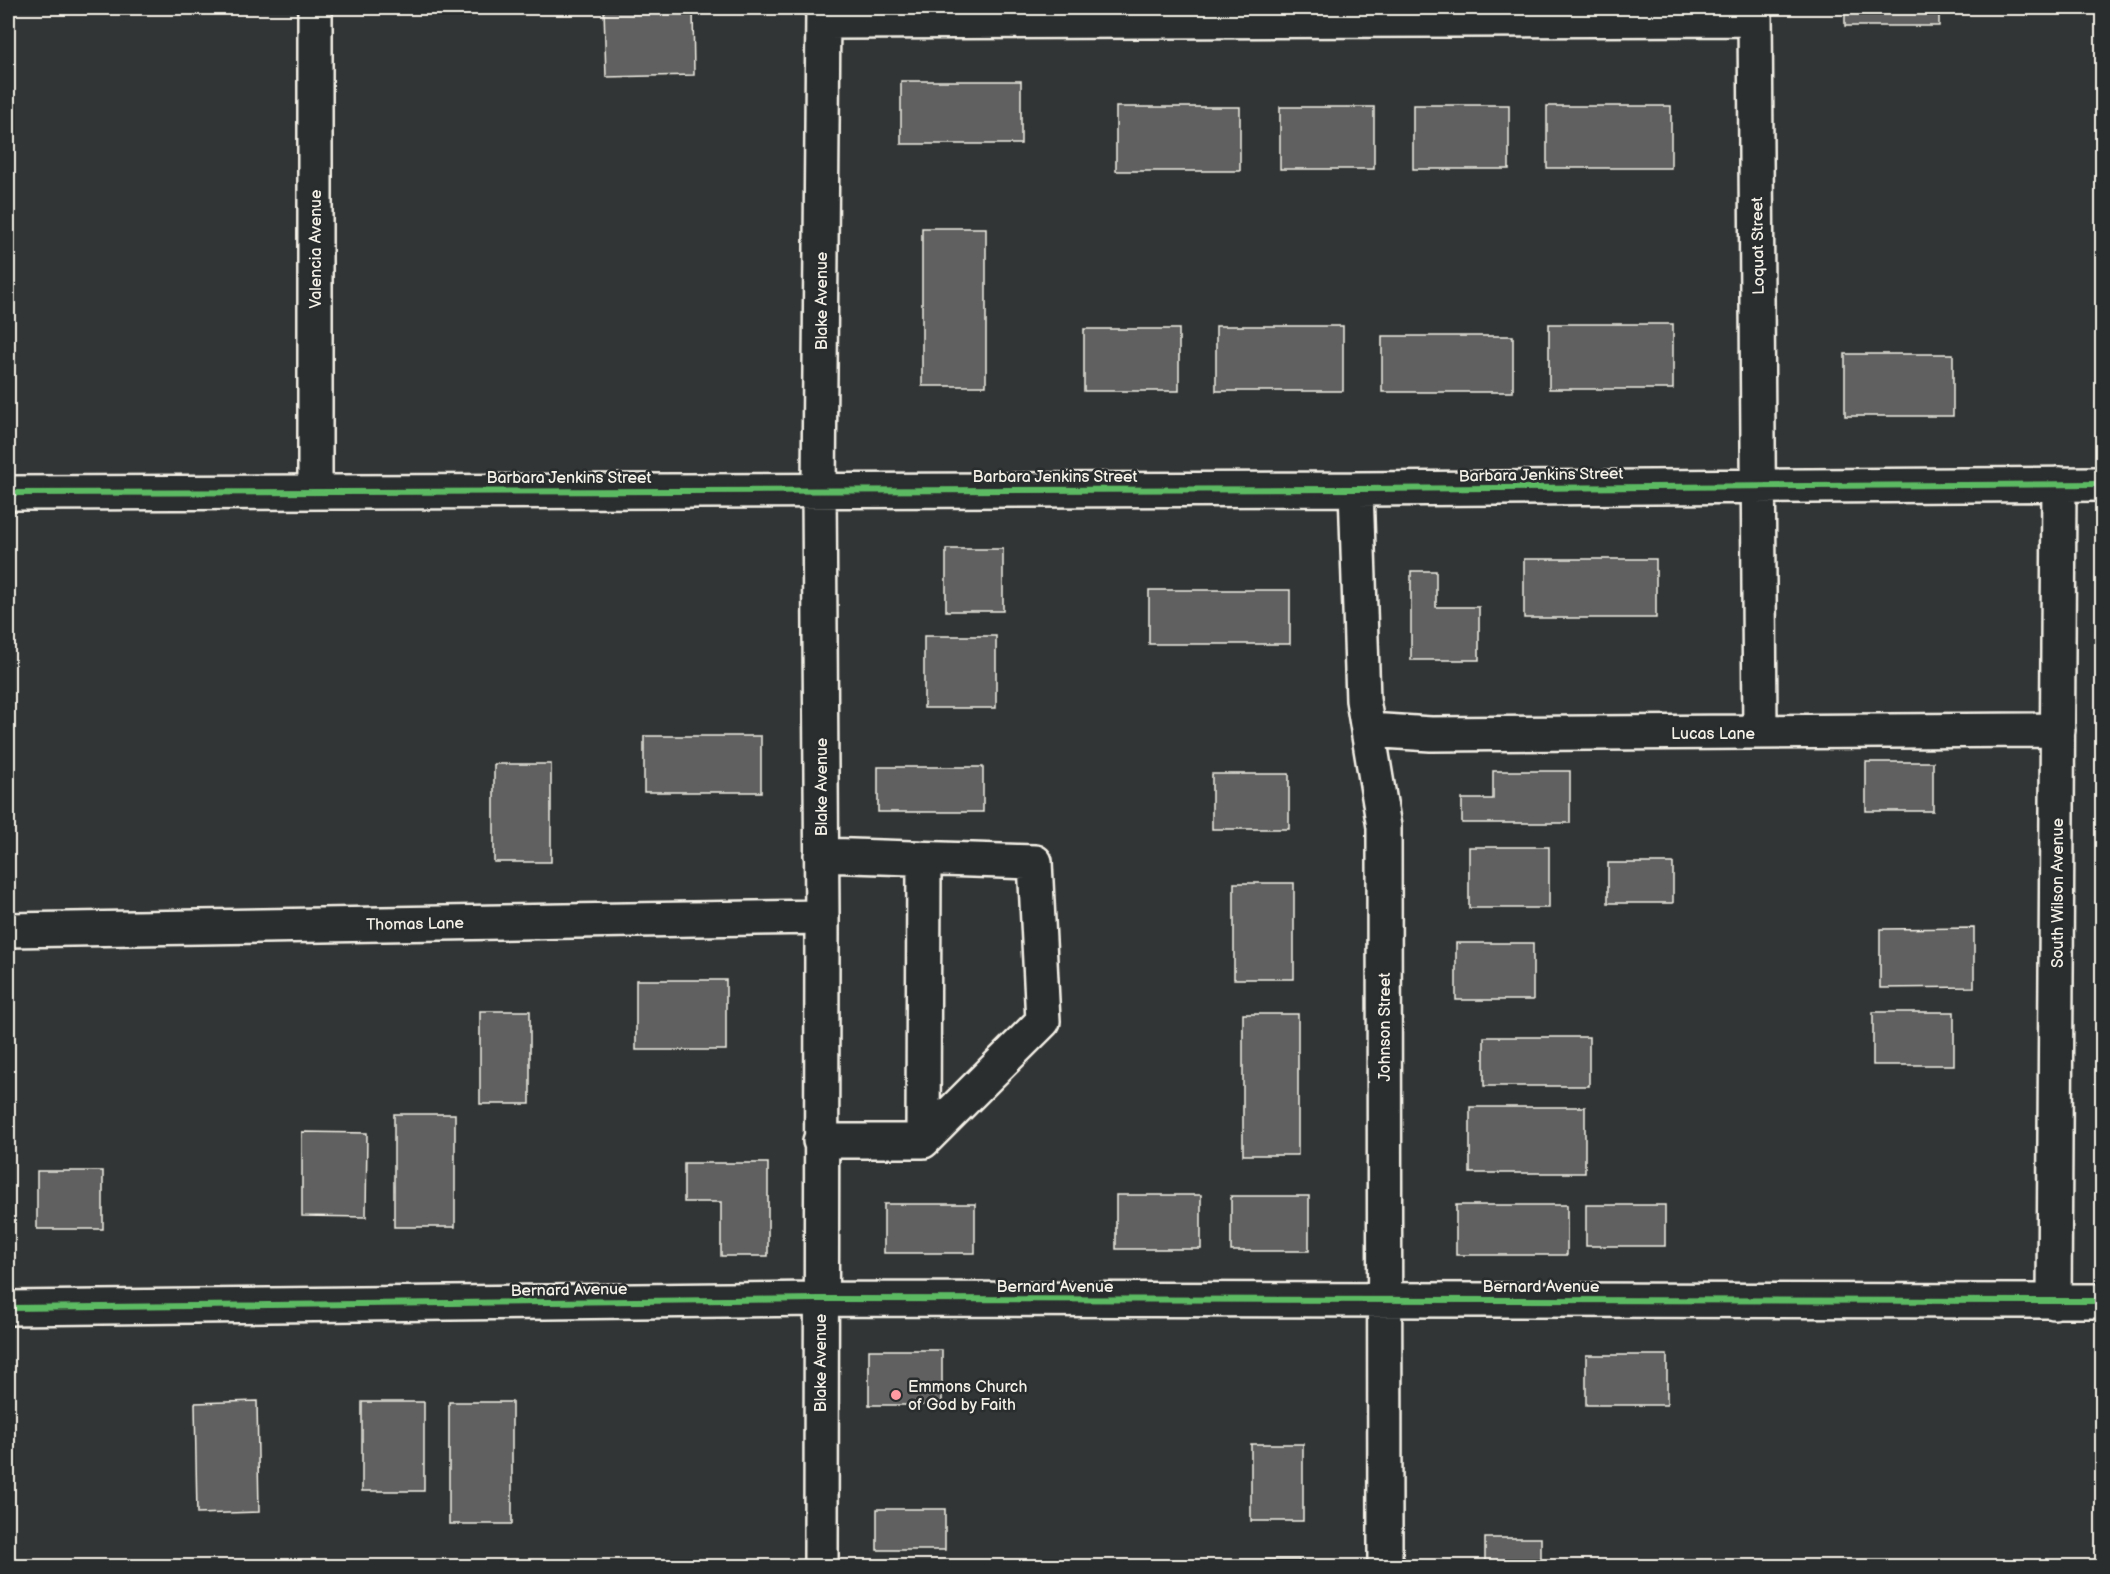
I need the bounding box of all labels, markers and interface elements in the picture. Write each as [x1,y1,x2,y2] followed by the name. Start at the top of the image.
[307,189,326,309] street label: Valencia Avenue
[1748,197,1769,295] street label: Loquat Street
[813,251,832,350] street label: Blake Avenue
[1458,465,1624,486] street label: Barbara Jenkins Street
[973,468,1138,487] street label: Barbara Jenkins Street
[487,469,652,488] street label: Barbara Jenkins Street
[1671,725,1756,744] street label: Lucas Lane
[813,737,832,836] street label: Blake Avenue
[2049,817,2068,968] street label: South Wilson Avenue
[366,914,465,935] street label: Thomas Lane
[1376,972,1395,1081] street label: Johnson Street
[997,1278,1114,1297] street label: Bernard Avenue
[1483,1278,1600,1297] street label: Bernard Avenue
[510,1280,628,1301] street label: Bernard Avenue
[812,1313,831,1412] street label: Blake Avenue
[908,1378,1027,1415] place label: Emmons Church of God by Faith
[889,1388,903,1402] marker: Emmons Church of God by Faith

